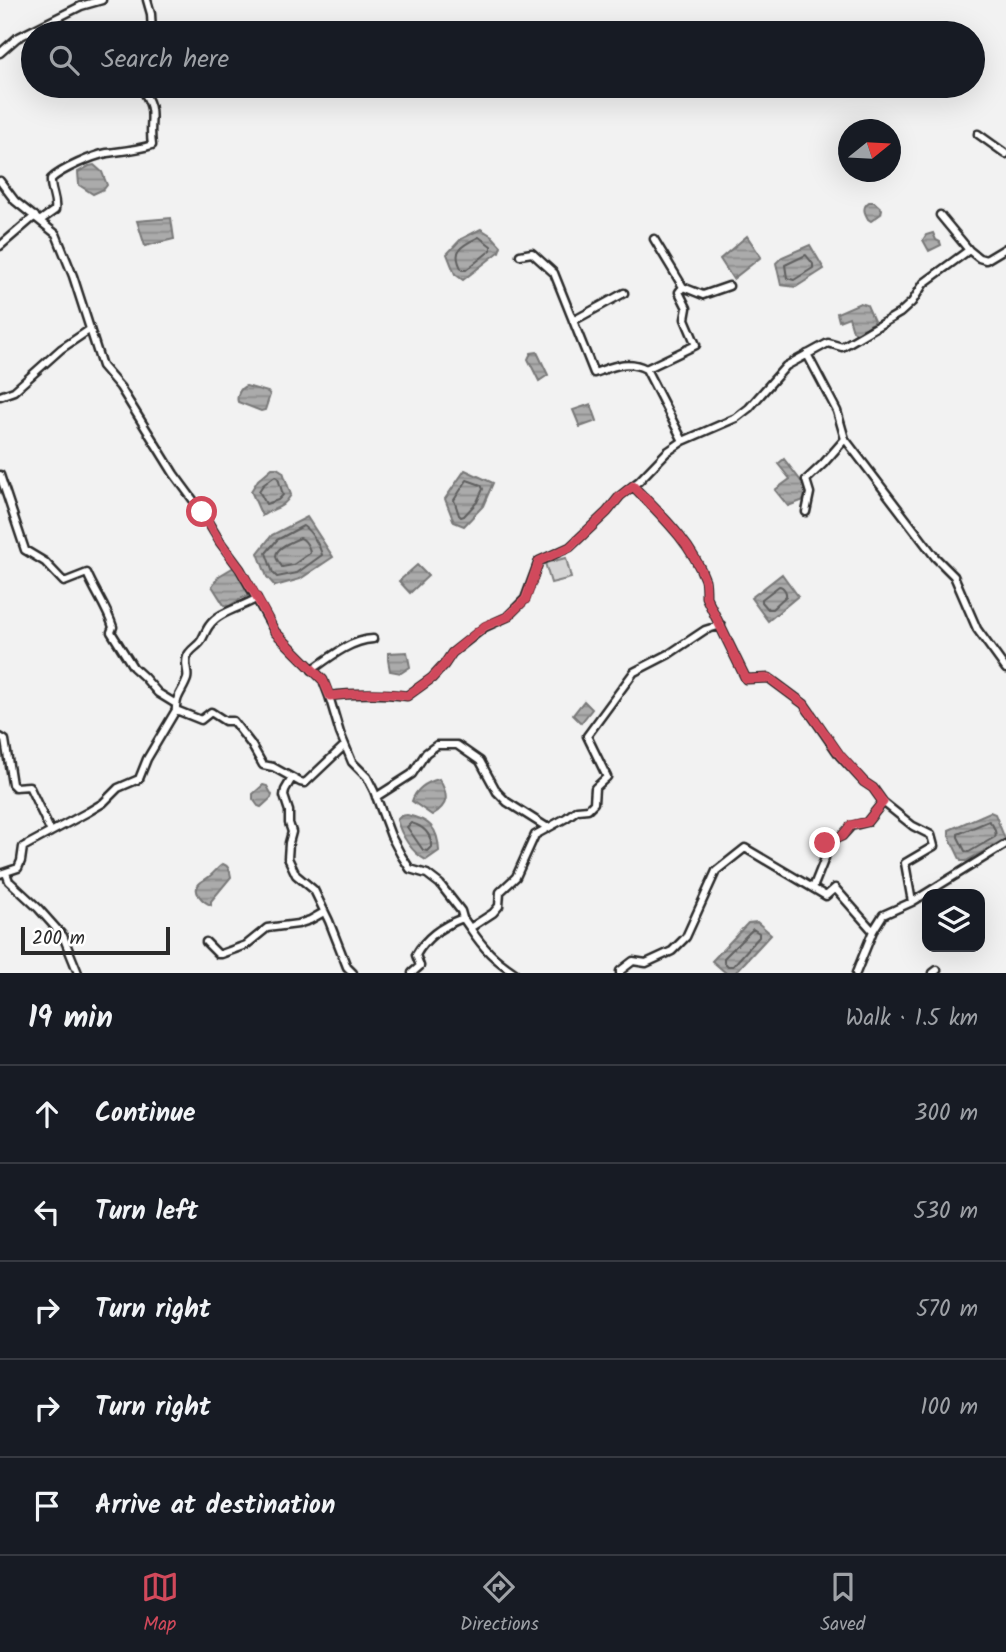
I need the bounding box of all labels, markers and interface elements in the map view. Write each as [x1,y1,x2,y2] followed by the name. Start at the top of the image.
[21,21,985,98] search box
[101,39,229,81] text: Search here
[45,41,83,79] icon: search
[838,119,901,182] north arrow
[186,496,217,527] route start
[809,827,840,858] route end
[922,889,985,952] map controls
[922,889,985,952] button: layers
[21,924,170,956] scale bar
[32,924,85,954] text: 200 m
[28,995,113,1043] text: 19 min
[846,1001,978,1037] text: Walk · 1.5 km
[95,1093,196,1135] text: Continue
[28,1095,66,1133] icon: ahead
[914,1096,978,1132] text: 300 m
[95,1191,198,1233] text: Turn left
[28,1193,66,1231] icon: left
[913,1194,978,1230] text: 530 m
[95,1289,211,1331] text: Turn right
[28,1291,66,1329] icon: right
[916,1292,978,1328] text: 570 m
[95,1387,211,1429] text: Turn right
[28,1389,66,1427] icon: right
[920,1390,978,1426] text: 100 m
[95,1485,335,1527] text: Arrive at destination
[28,1487,66,1525] icon: arrive
[141,1568,179,1640] tab: Map
[460,1568,539,1640] tab: Directions
[820,1568,865,1640] tab: Saved

